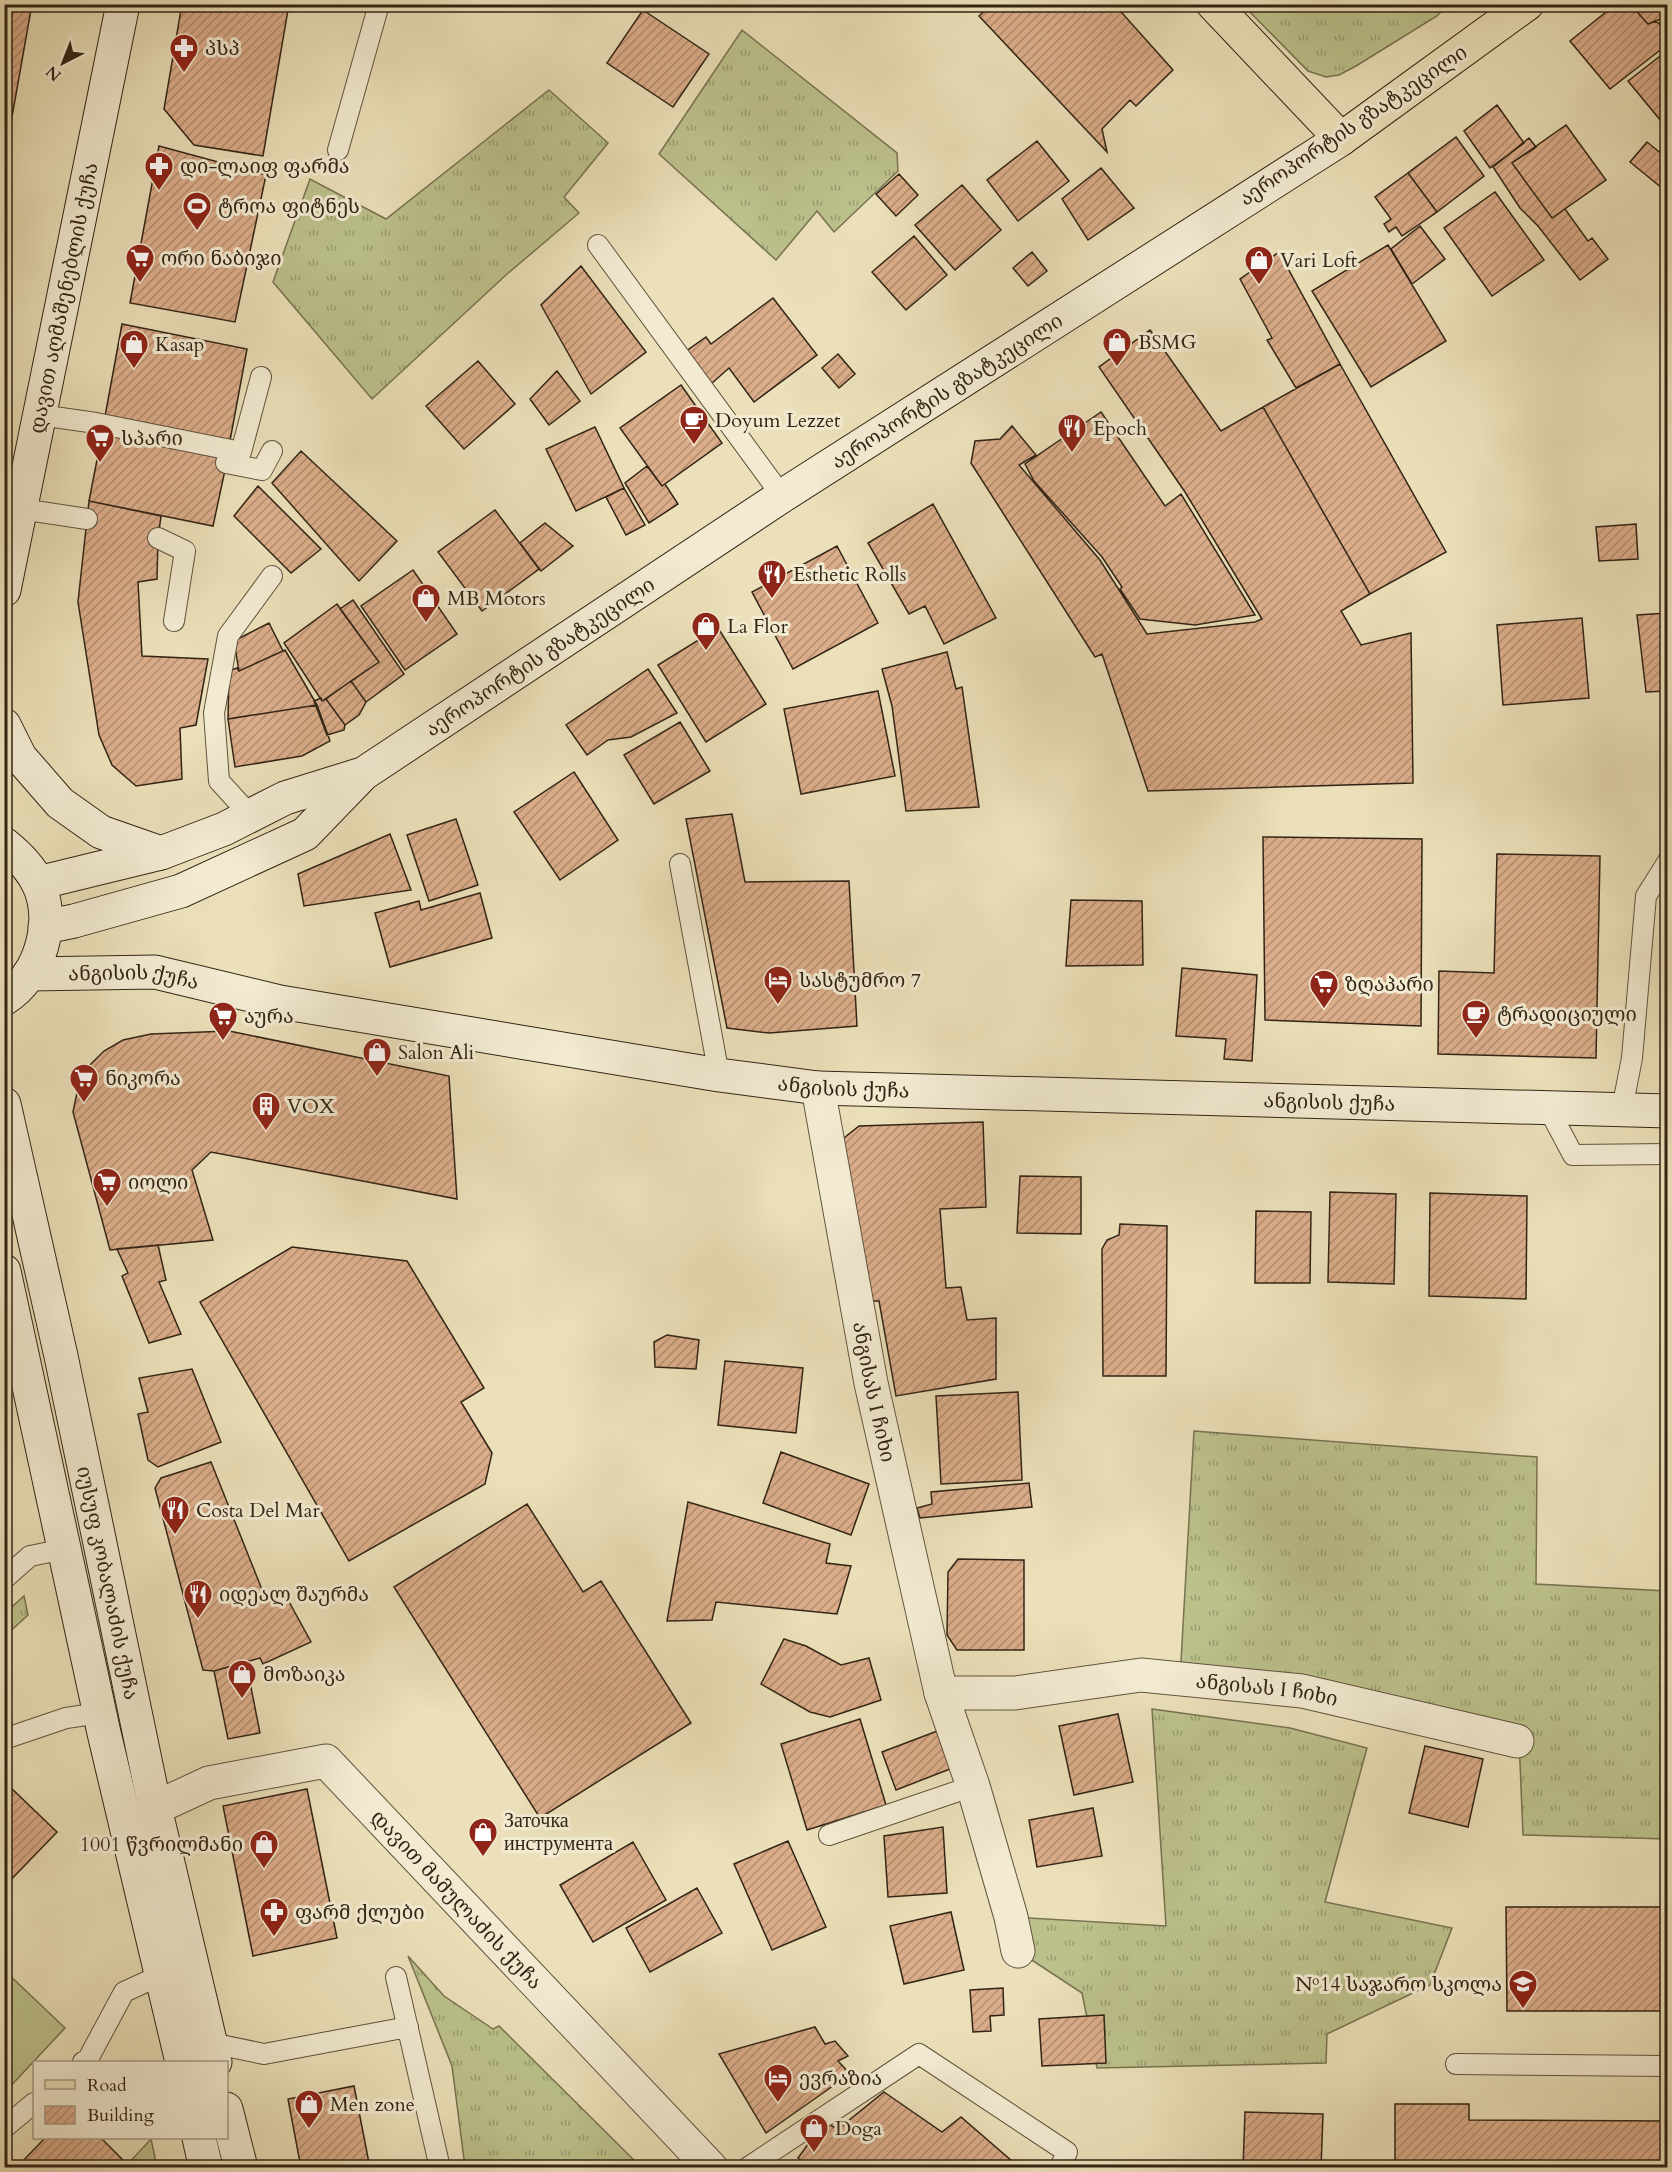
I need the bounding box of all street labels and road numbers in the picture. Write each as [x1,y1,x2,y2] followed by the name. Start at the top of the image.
[1234,39,1473,212] street label: აეროპორტის გზატკეცილი
[23,160,104,436] street label: დავით აღმაშენებლის ქუჩა
[826,307,1068,475] street label: აეროპორტის გზატკეცილი
[420,571,660,743] street label: აეროპორტის გზატკეცილი
[68,959,202,996] street label: ანგისის ქუჩა
[776,1070,910,1104] street label: ანგისის ქუჩა
[1263,1087,1396,1118] street label: ანგისის ქუჩა
[846,1319,901,1465] street label: ანგისას I ჩიხი
[70,1464,145,1702] street label: იუსუფ კობალაძის ქუჩა
[1195,1668,1340,1713] street label: ანგისას I ჩიხი
[365,1804,548,1995] street label: დავით მამულაძის ქუჩა

